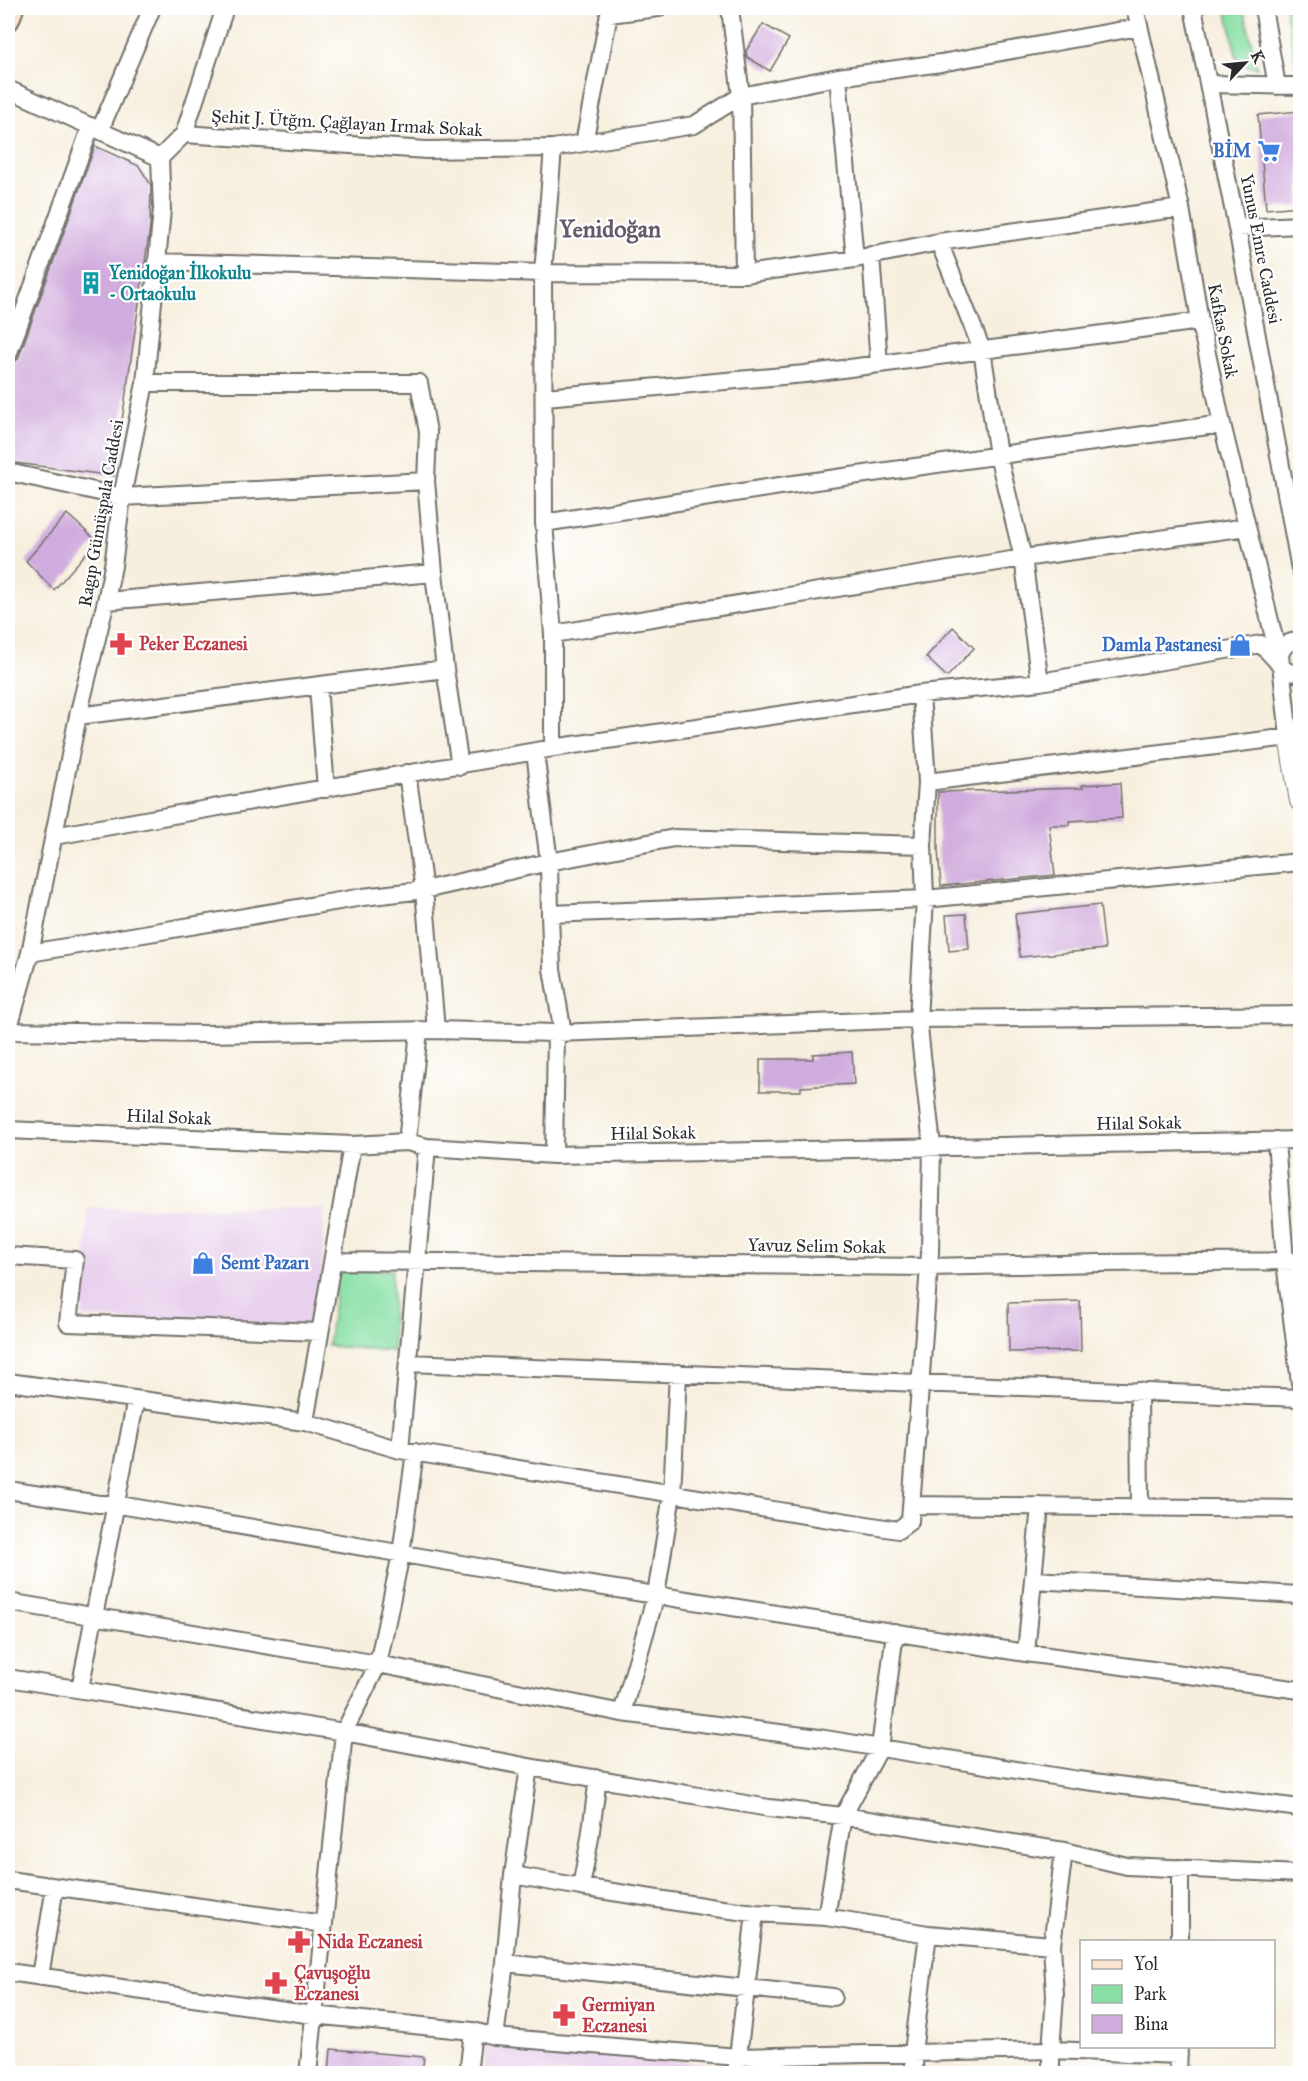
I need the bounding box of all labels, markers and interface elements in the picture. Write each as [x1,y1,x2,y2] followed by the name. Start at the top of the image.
[1215,33,1275,93] north arrow
[1247,47,1269,66] text: K
[211,104,484,142] street label: Şehit J. Ütğm. Çağlayan Irmak Sokak
[1213,138,1251,162] place label: BİM
[1256,138,1282,164] supermarket icon: BİM
[1236,172,1286,326] street label: Yunus Emre Caddesi
[558,214,661,244] district label: Yenidoğan
[108,260,252,305] place label: Yenidoğan İlkokulu - Ortaokulu
[78,270,104,296] building icon: Yenidoğan İlkokulu - Ortaokulu
[1203,281,1243,381] street label: Kafkas Sokak
[74,417,129,609] street label: Ragıp Gümüşpala Caddesi
[108,631,134,657] pharmacy icon: Peker Eczanesi
[1227,632,1253,658] shop icon: Damla Pastanesi
[139,633,249,655] place label: Peker Eczanesi
[1102,634,1223,656] place label: Damla Pastanesi
[126,1105,213,1130] street label: Hilal Sokak
[1096,1111,1183,1135] street label: Hilal Sokak
[610,1121,697,1145] street label: Hilal Sokak
[747,1234,887,1258] street label: Yavuz Selim Sokak
[190,1250,216,1276] shop icon: Semt Pazarı
[221,1252,310,1274] place label: Semt Pazarı
[286,1929,312,1955] pharmacy icon: Nida Eczanesi
[317,1931,424,1953] place label: Nida Eczanesi
[1080,1940,1275,2048] legend
[1134,1953,1158,1975] text: Yol
[294,1962,371,2005] place label: Çavuşoğlu Eczanesi
[263,1970,289,1996] pharmacy icon: Çavuşoğlu Eczanesi
[1134,1983,1167,2005] text: Park
[582,1994,655,2037] place label: Germiyan Eczanesi
[551,2002,577,2028] pharmacy icon: Germiyan Eczanesi
[1134,2013,1169,2035] text: Bina

